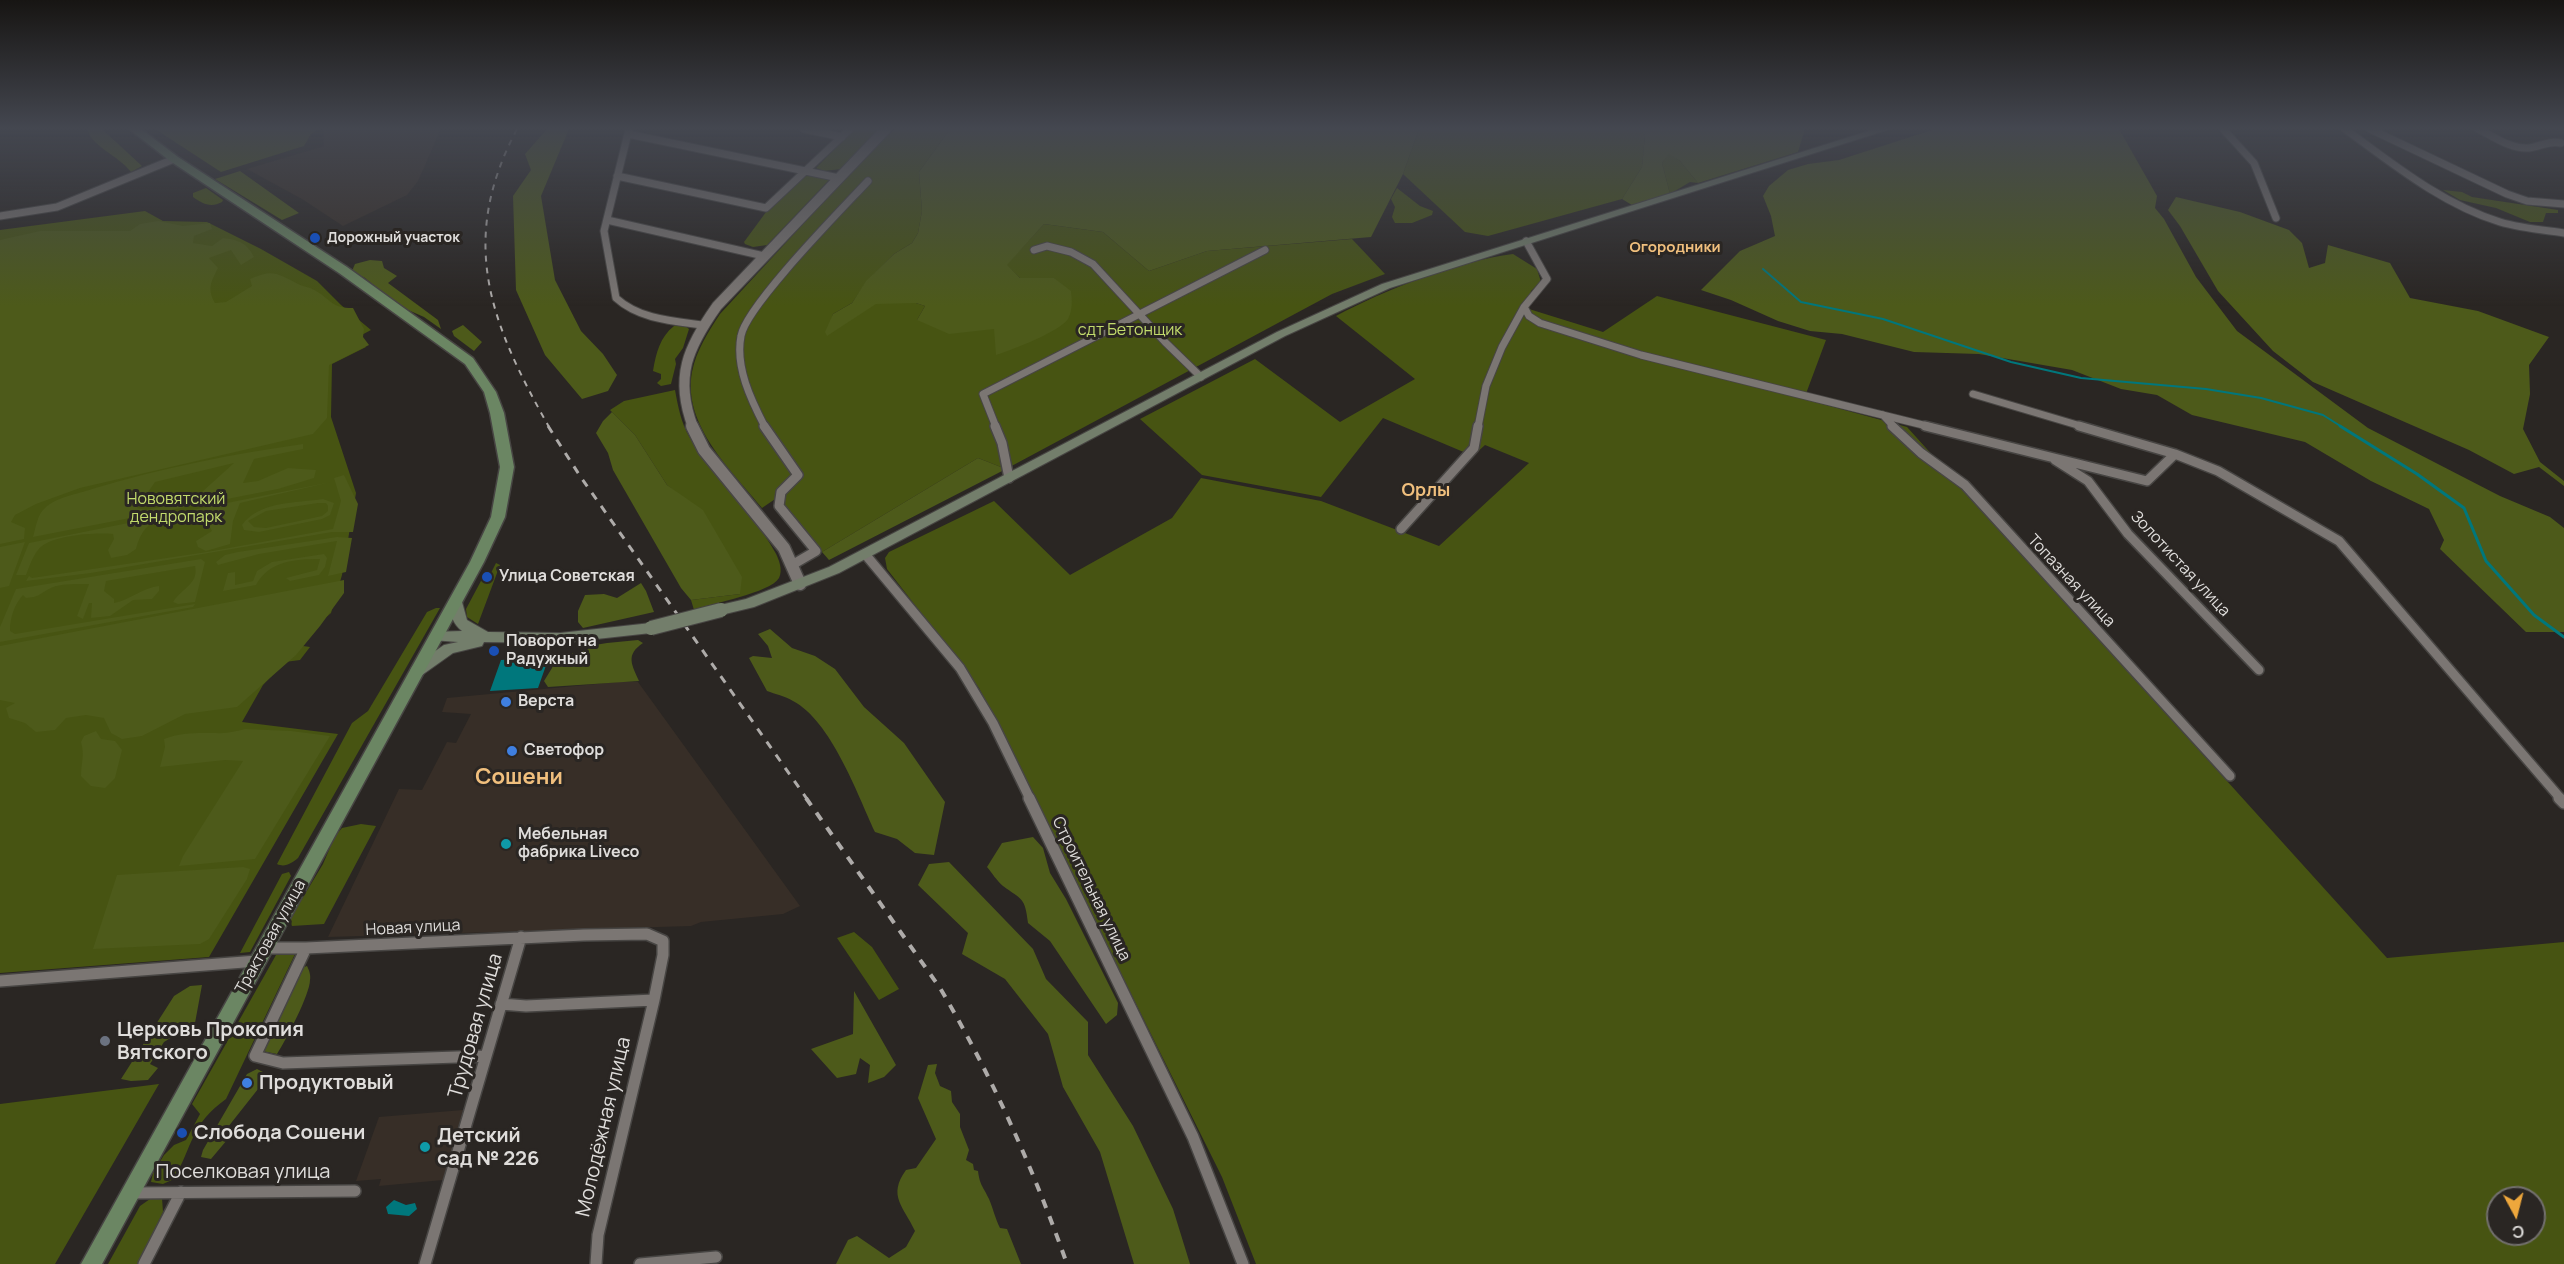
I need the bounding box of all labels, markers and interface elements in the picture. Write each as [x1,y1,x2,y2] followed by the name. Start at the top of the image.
[327,230,460,246] place label: Дорожный участок
[308,231,322,245] marker: Дорожный участок
[1629,239,1721,257] district label: Огородники
[1078,321,1182,341] park label: сдт Бетонщик
[1402,480,1450,502] district label: Орлы
[127,490,225,528] park label: Нововятский дендропарк
[2126,507,2234,621] street label: Золотистая улица
[2023,531,2119,631] street label: Топазная улица
[499,567,635,587] place label: Улица Советская
[480,570,494,584] marker: Улица Советская
[506,632,597,670] place label: Поворот на Радужный
[487,644,501,658] marker: Поворот на Радужный
[518,692,574,712] place label: Верста
[499,695,513,709] marker: Верста
[524,741,604,761] place label: Светофор
[505,744,519,758] marker: Светофор
[475,765,563,791] district label: Сошени
[1048,814,1134,964] street label: Строительная улица
[518,825,639,863] place label: Мебельная фабрика Liveco
[499,837,513,851] marker: Мебельная фабрика Liveco
[232,877,310,997] street label: Трактовая улица
[365,916,461,940] street label: Новая улица
[444,951,508,1101] street label: Трудовая улица
[117,1018,304,1065] place label: Церковь Прокопия Вятского
[98,1034,112,1048] marker: Церковь Прокопия Вятского
[572,1035,636,1219] street label: Молодёжная улица
[259,1071,394,1095] place label: Продуктовый
[240,1076,254,1090] marker: Продуктовый
[194,1121,365,1145] place label: Слобода Сошени
[437,1124,539,1171] place label: Детский сад № 226
[175,1126,189,1140] marker: Слобода Сошени
[418,1140,432,1154] marker: Детский сад № 226
[156,1160,330,1184] street label: Поселковая улица
[2486,1186,2546,1246] north arrow
[2511,1220,2525,1244] text: С

